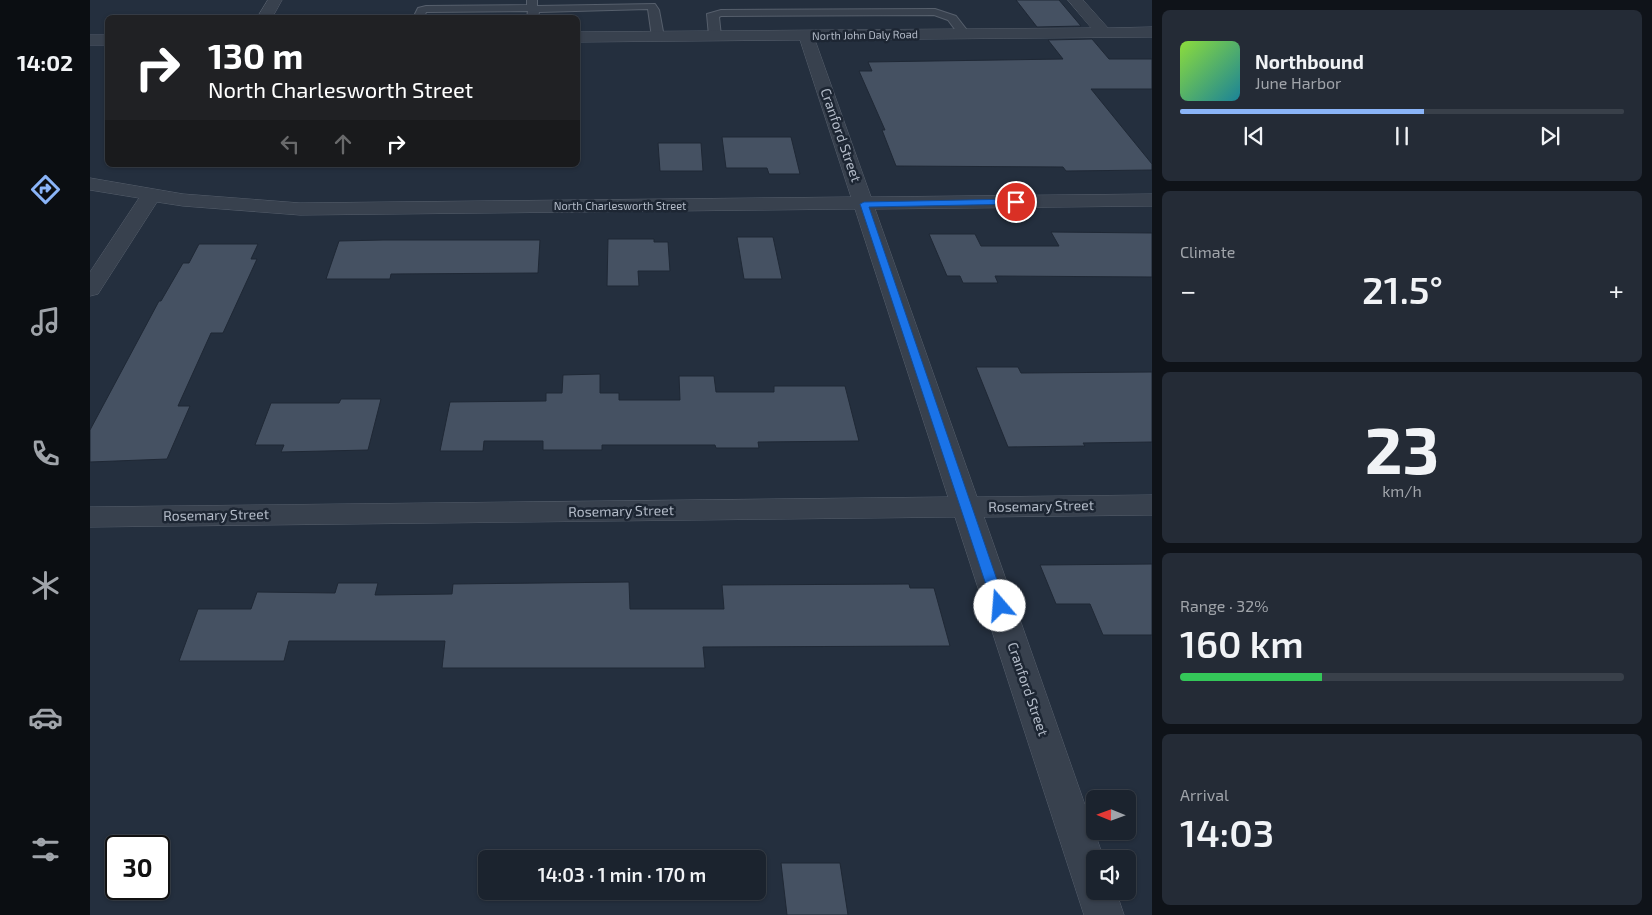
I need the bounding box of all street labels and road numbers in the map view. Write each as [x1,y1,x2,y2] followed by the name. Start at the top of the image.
[812,27,918,42] street label: North John Daly Road
[817,86,865,184] street label: Cranford Street
[554,199,686,212] street label: North Charlesworth Street
[988,496,1094,515] street label: Rosemary Street
[568,501,674,520] street label: Rosemary Street
[163,505,269,524] street label: Rosemary Street
[1004,640,1052,738] street label: Cranford Street

